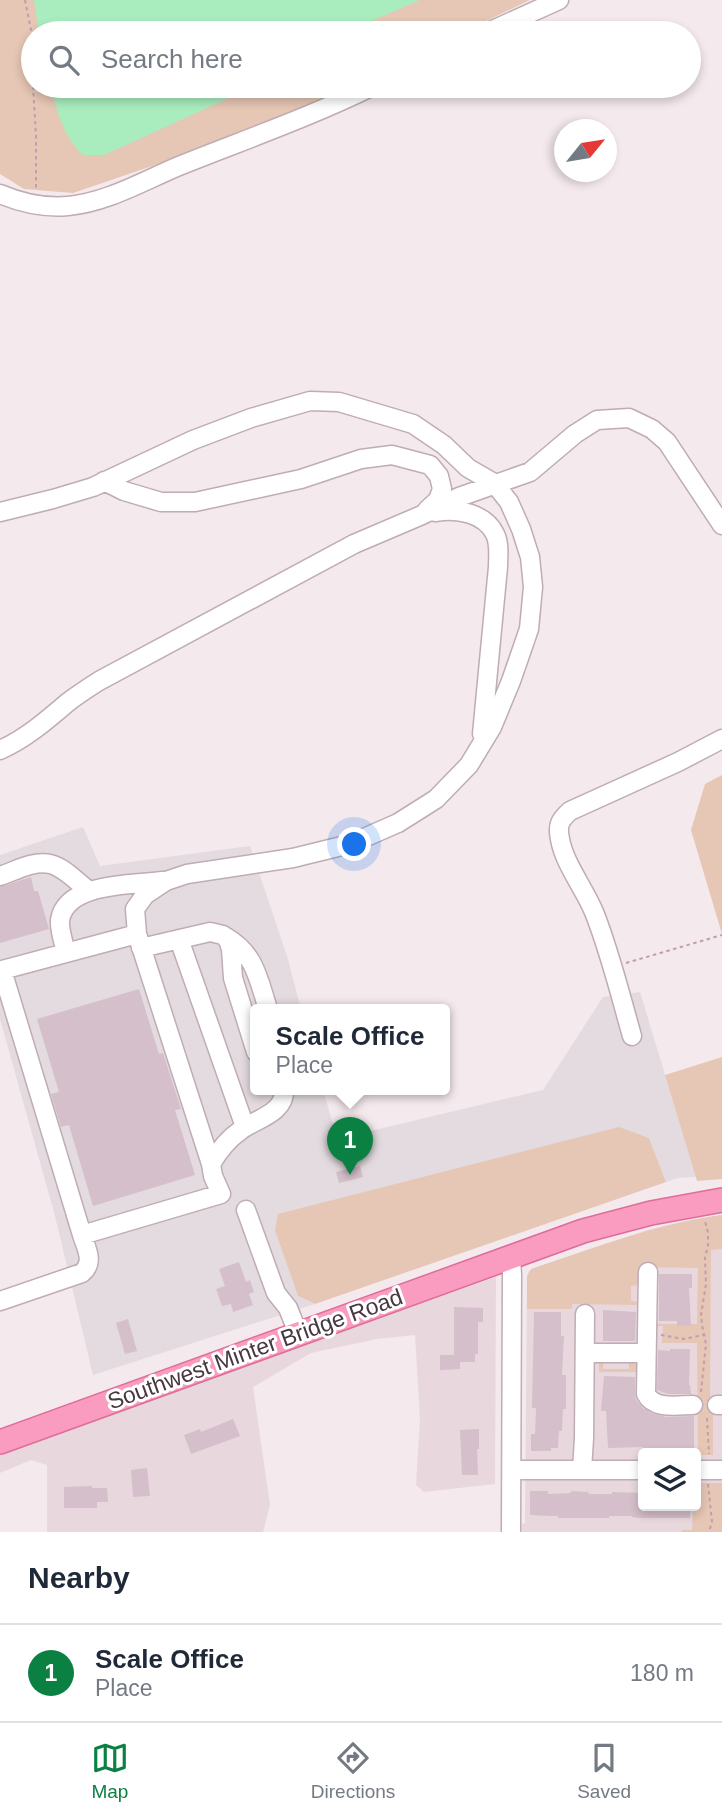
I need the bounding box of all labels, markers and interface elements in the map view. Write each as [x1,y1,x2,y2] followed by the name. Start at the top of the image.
[21,21,701,98] search box
[45,41,83,79] icon: search
[101,44,243,74] text: Search here
[554,119,617,182] north arrow
[337,827,371,861] your location
[250,1004,450,1095] popup
[276,1021,424,1051] text: Scale Office
[276,1052,333,1078] text: Place
[327,1117,373,1175] pin: 1
[104,1283,406,1415] street label: Southwest Minter Bridge Road
[638,1448,701,1511] map controls
[638,1448,701,1511] button: layers
[28,1561,130,1594] text: Nearby
[95,1644,244,1674] text: Scale Office
[45,1660,57,1686] text: 1
[630,1660,694,1686] text: 180 m
[95,1675,153,1701] text: Place
[91,1739,129,1803] tab: Map
[311,1739,395,1803] tab: Directions
[577,1739,631,1803] tab: Saved

